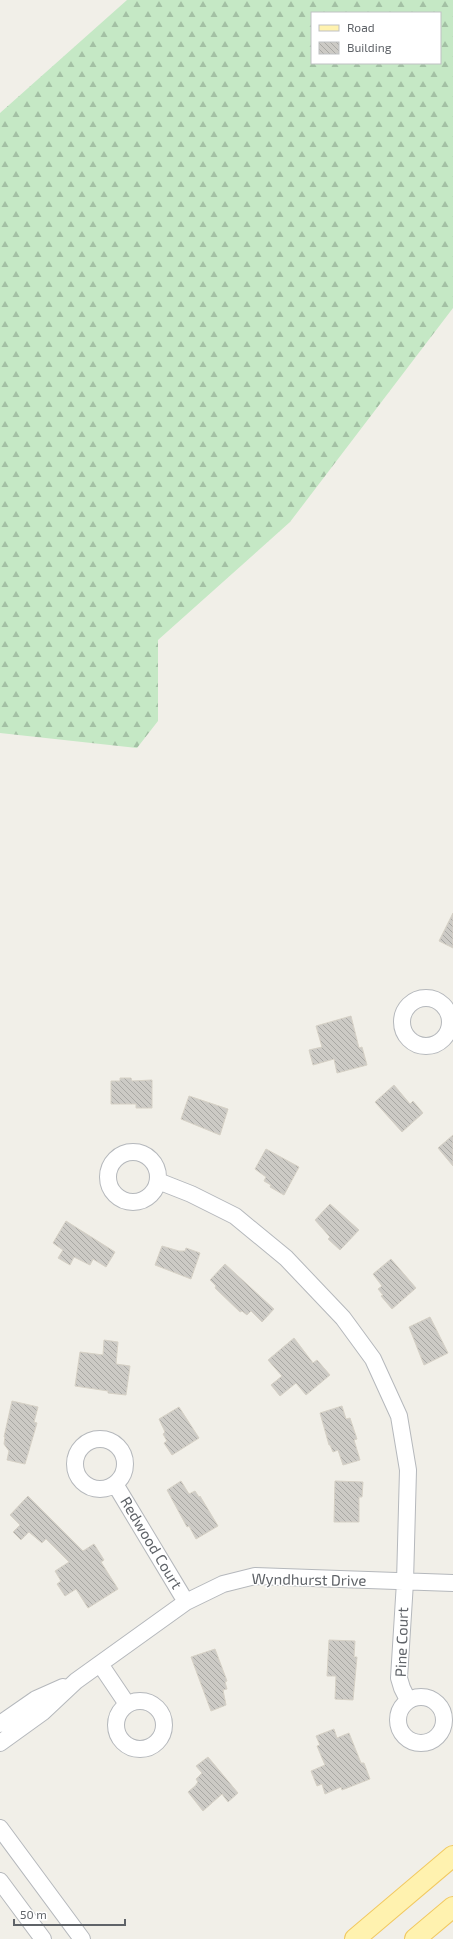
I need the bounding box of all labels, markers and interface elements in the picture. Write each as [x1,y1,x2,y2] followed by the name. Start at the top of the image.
[311,12,441,64] legend
[347,20,375,34] text: Road
[347,40,392,54] text: Building
[117,1493,187,1592] street label: Redwood Court
[251,1569,367,1589] street label: Wyndhurst Drive
[391,1606,411,1677] street label: Pine Court
[14,1901,125,1927] scale bar
[20,1907,47,1921] text: 50 m

